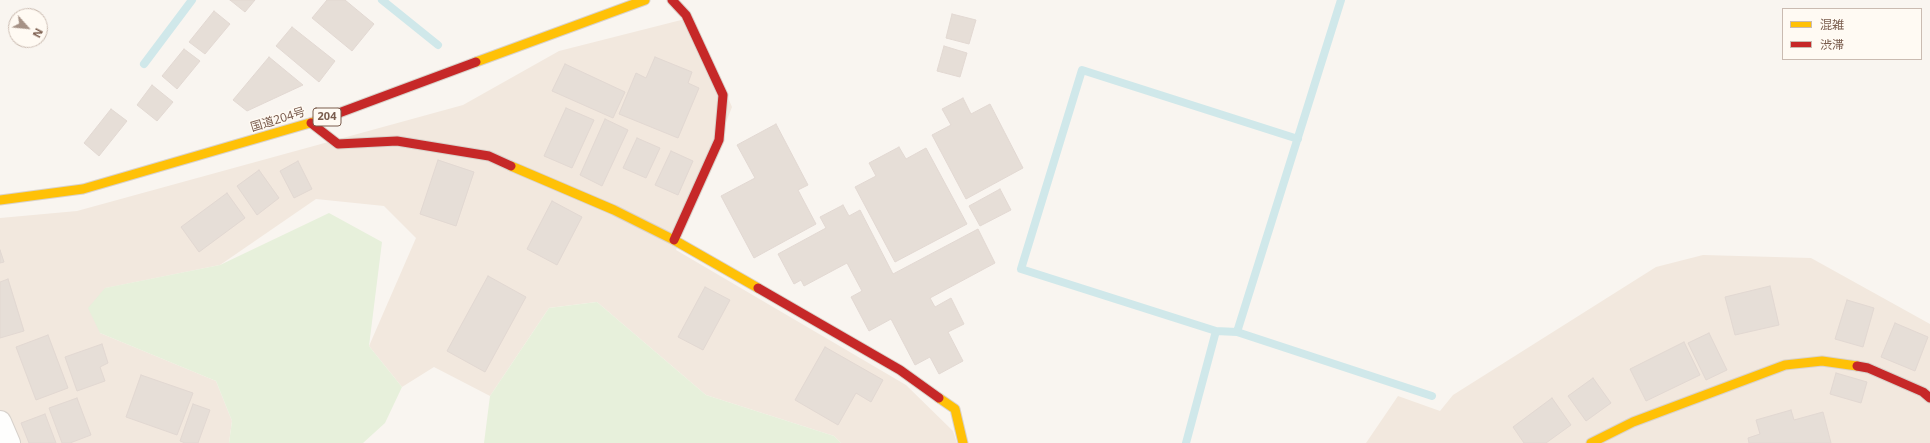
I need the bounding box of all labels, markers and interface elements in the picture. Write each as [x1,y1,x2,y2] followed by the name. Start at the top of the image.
[8,8,48,48] north arrow
[1782,8,1922,60] legend
[1820,16,1844,33] text: 混雑
[30,26,47,41] text: N
[1820,36,1844,53] text: 渋滞
[249,105,307,135] street label: 国道204号
[313,108,341,126] road number: 204

